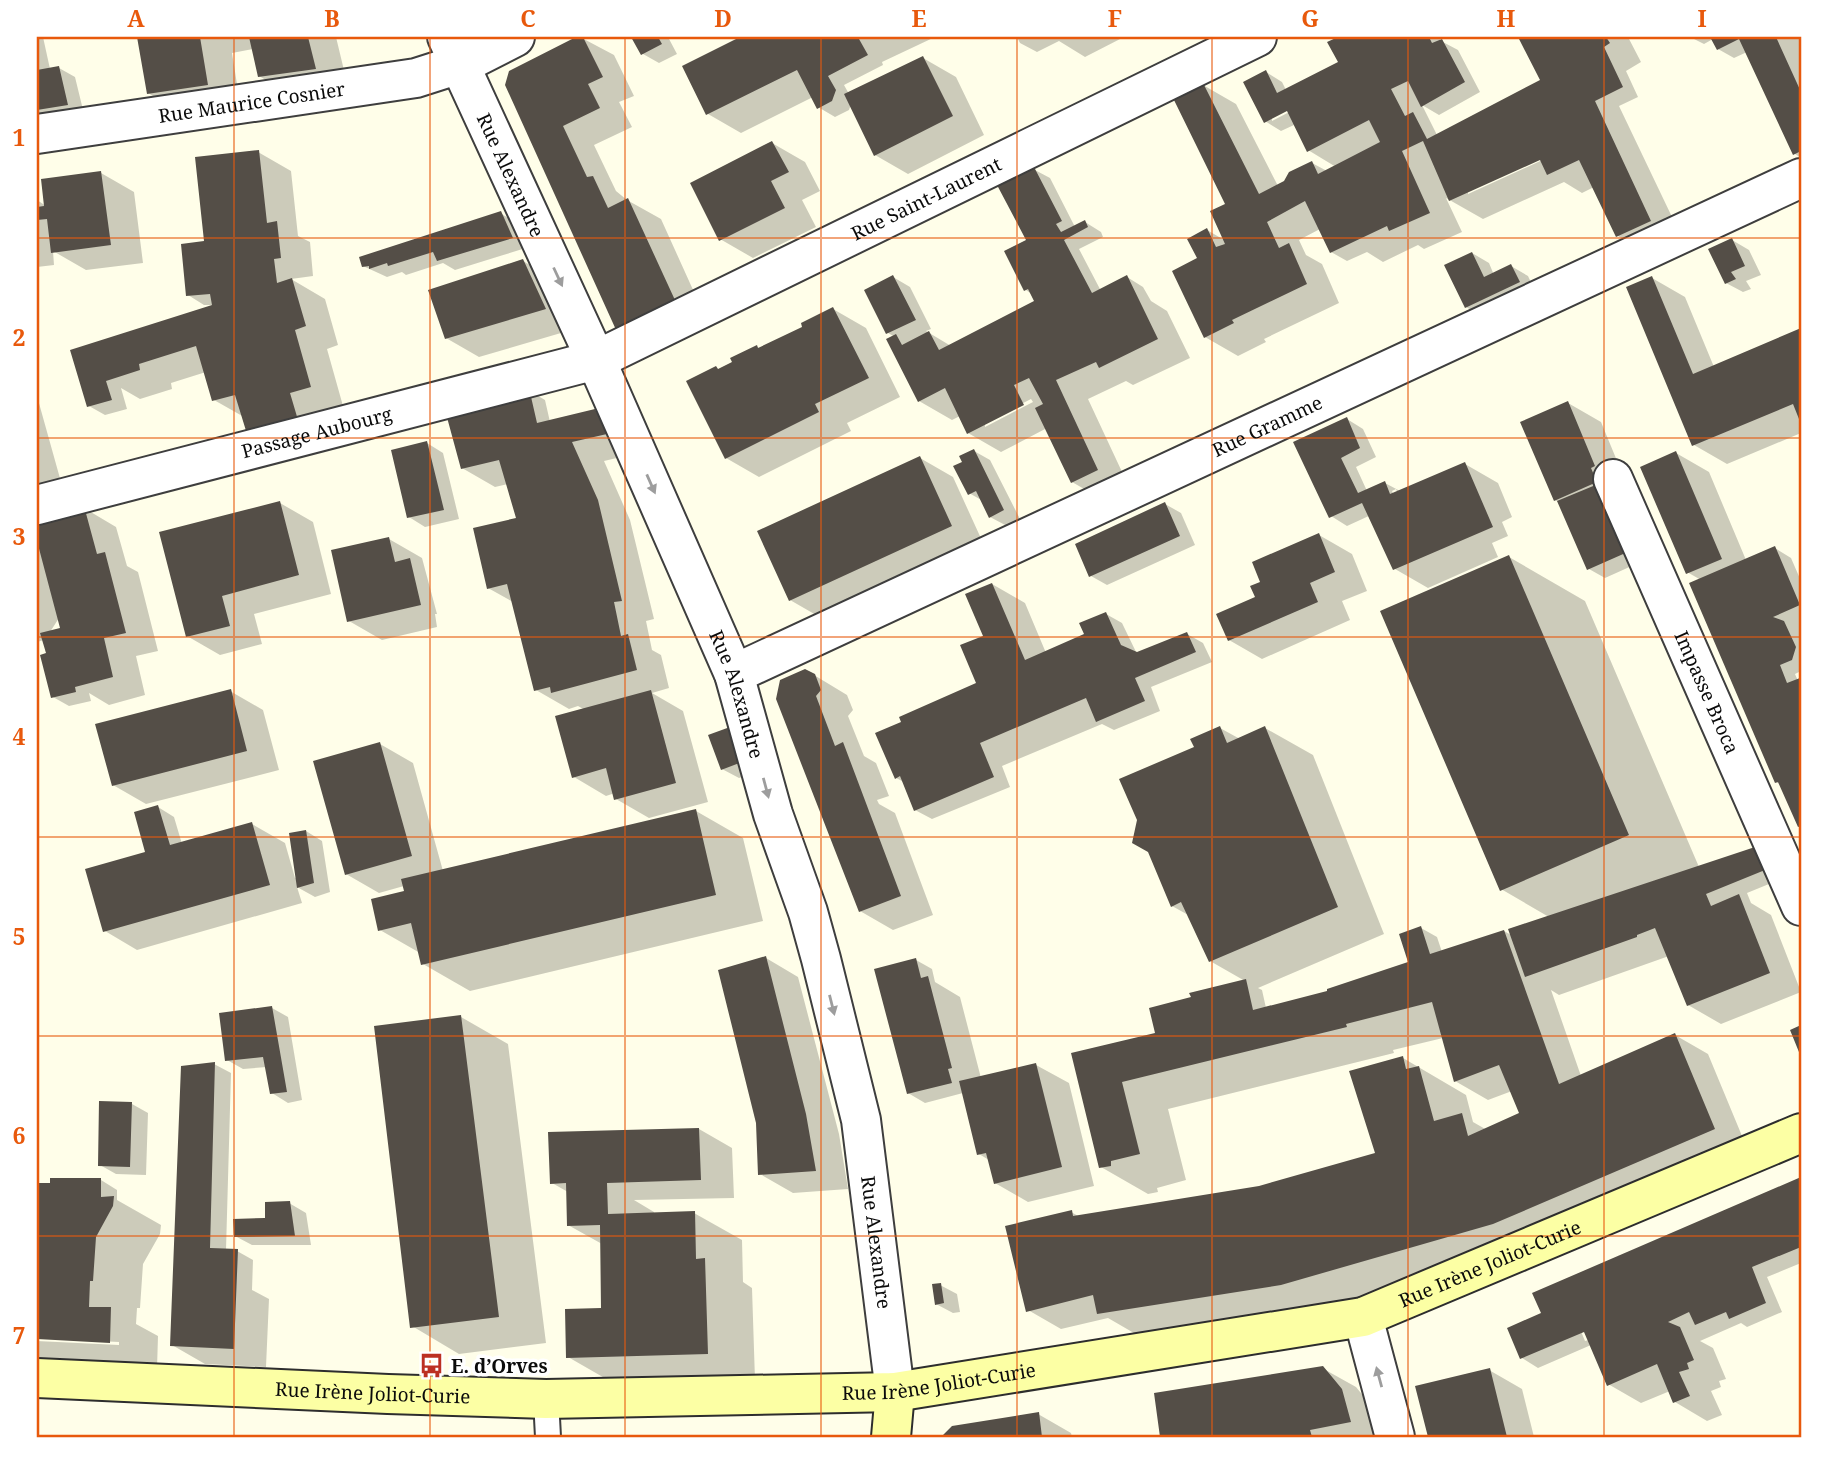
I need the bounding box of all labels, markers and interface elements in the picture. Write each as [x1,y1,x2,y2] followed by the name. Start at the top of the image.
[127,2,145,34] text: A
[324,2,340,34] text: B
[520,2,536,34] text: C
[714,2,732,34] text: D
[911,2,927,34] text: E
[1108,2,1122,34] text: F
[1301,2,1319,34] text: G
[1497,2,1516,34] text: H
[1697,2,1707,34] text: I
[157,76,347,129] street label: Rue Maurice Cosnier
[471,109,551,241] street label: Rue Alexandre
[13,121,26,153] text: 1
[847,151,1006,246] street label: Rue Saint-Laurent
[553,266,564,287] one-way arrow
[13,321,26,353] text: 2
[1208,389,1326,463] street label: Rue Gramme
[239,400,395,464] street label: Passage Aubourg
[645,474,657,494] one-way arrow
[13,520,26,552] text: 3
[703,626,770,762] street label: Rue Alexandre
[1668,627,1745,758] street label: Impasse Broca
[13,720,26,752] text: 4
[761,777,772,799] one-way arrow
[13,920,26,952] text: 5
[827,994,838,1016] one-way arrow
[13,1119,26,1151] text: 6
[855,1174,897,1310] street label: Rue Alexandre
[1395,1214,1585,1314] street label: Rue Irène Joliot-Curie
[13,1319,26,1351] text: 7
[417,1352,445,1380] bus stop icon: E. d’Orves
[451,1353,548,1379] place label: E. d’Orves
[842,1357,1037,1406] street label: Rue Irène Joliot-Curie
[1373,1366,1384,1388] one-way arrow
[274,1376,471,1410] street label: Rue Irène Joliot-Curie

